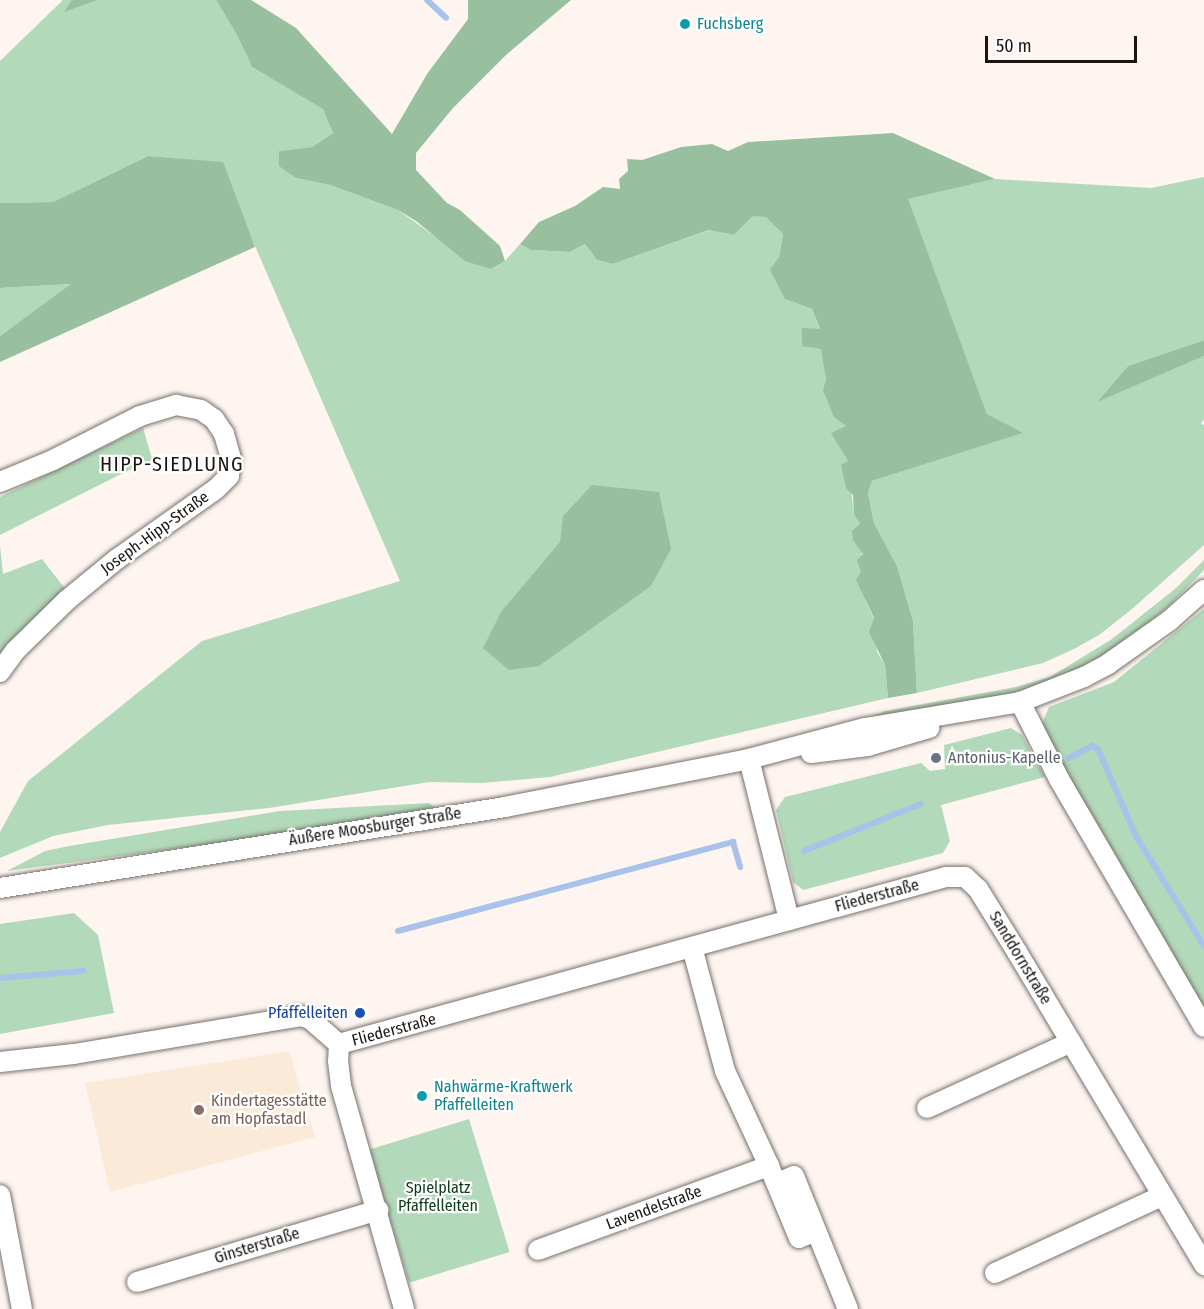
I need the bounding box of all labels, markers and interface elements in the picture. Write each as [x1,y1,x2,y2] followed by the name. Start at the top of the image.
[697,14,763,34] place label: Fuchsberg
[678,17,692,31] marker: Fuchsberg
[988,24,1140,62] scale bar
[996,35,1032,57] text: 50 m
[100,452,244,476] district label: HIPP-SIEDLUNG
[97,487,213,579] street label: Joseph-Hipp-Straße
[948,748,1061,768] place label: Antonius-Kapelle
[929,751,943,765] marker: Antonius-Kapelle
[287,804,463,850] street label: Äußere Moosburger Straße
[833,876,921,916] street label: Fliederstraße
[985,908,1055,1008] street label: Sanddornstraße
[268,1003,348,1023] place label: Pfaffelleiten
[353,1006,367,1020] marker: Pfaffelleiten
[350,1010,438,1050] street label: Fliederstraße
[434,1077,573,1115] place label: Nahwärme-Kraftwerk Pfaffelleiten
[415,1089,429,1103] marker: Nahwärme-Kraftwerk Pfaffelleiten
[211,1091,327,1129] place label: Kindertagesstätte am Hopfastadl
[192,1103,206,1117] marker: Kindertagesstätte am Hopfastadl
[398,1178,478,1216] park label: Spielplatz Pfaffelleiten
[604,1182,704,1234] street label: Lavendelstraße
[212,1224,302,1268] street label: Ginsterstraße

